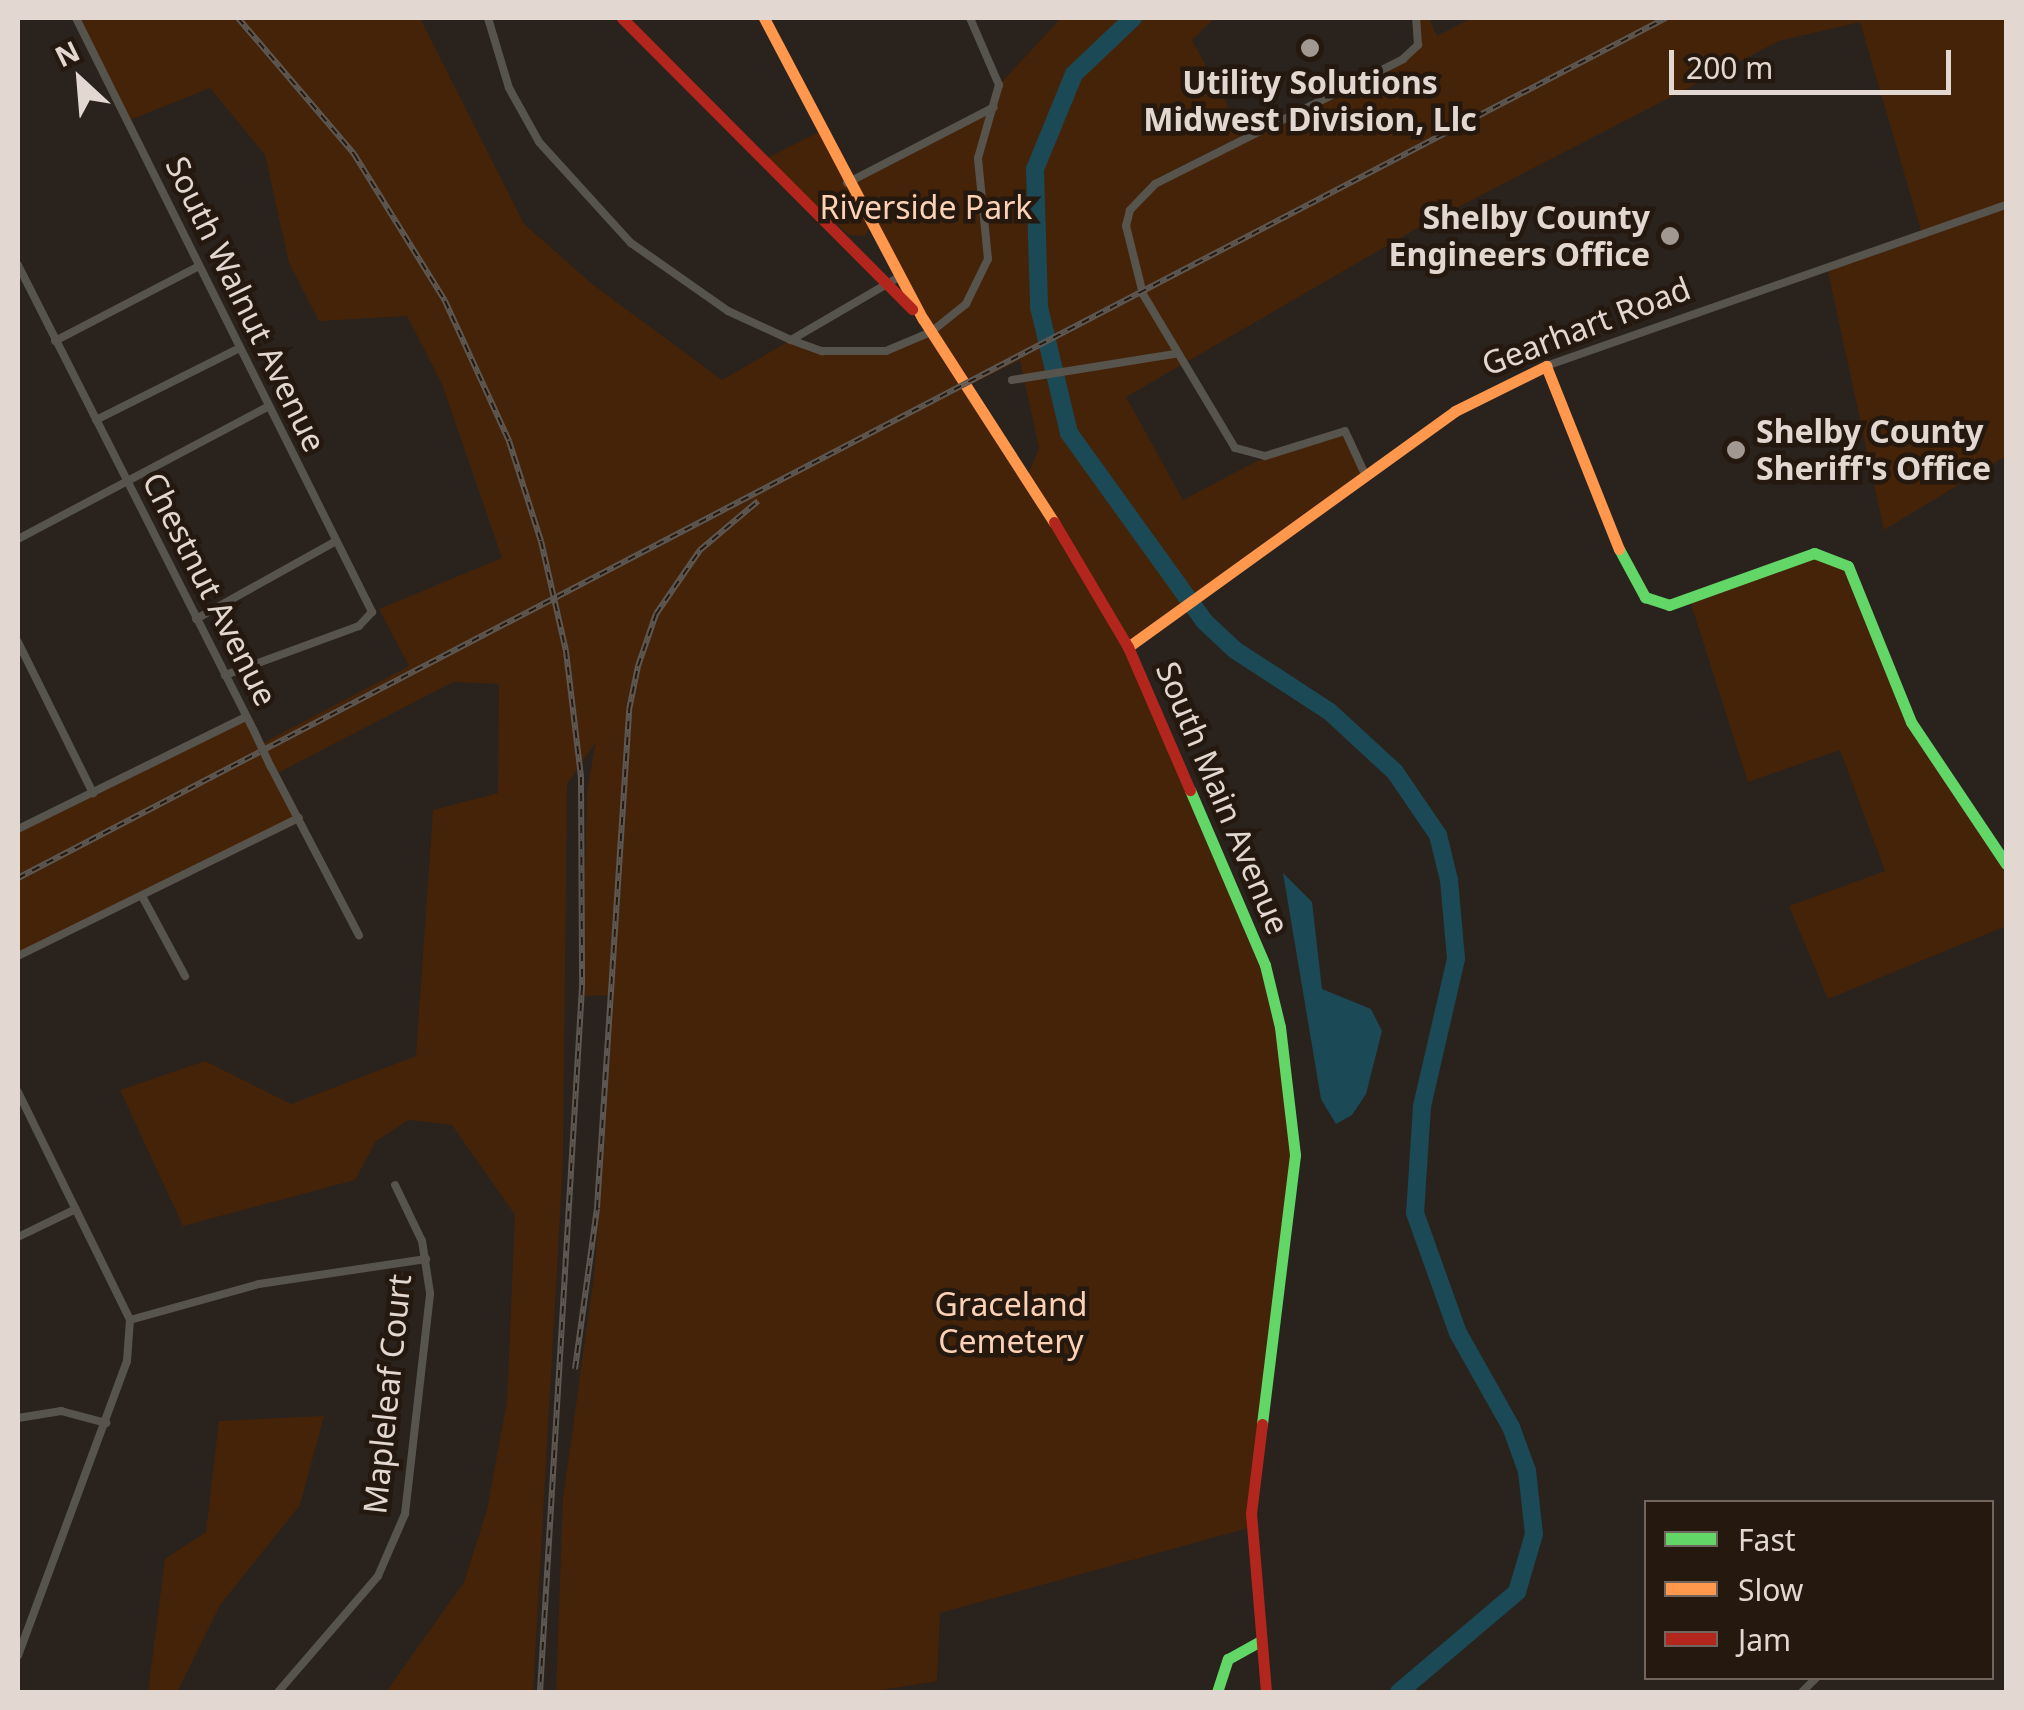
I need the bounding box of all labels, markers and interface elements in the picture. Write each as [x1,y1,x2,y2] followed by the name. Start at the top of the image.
[30,30,130,130] north arrow
[1674,30,1956,92] scale bar
[48,31,85,75] text: N
[1299,37,1321,59] marker: Utility Solutions Midwest Division, Llc
[1686,47,1773,88] text: 200 m
[1143,64,1477,139] place label: Utility Solutions Midwest Division, Llc
[158,150,334,458] street label: South Walnut Avenue
[820,188,1032,226] park label: Riverside Park
[1389,199,1650,274] place label: Shelby County Engineers Office
[1659,225,1681,247] marker: Shelby County Engineers Office
[1476,269,1696,383] street label: Gearhart Road
[1756,413,1991,488] place label: Shelby County Sheriff's Office
[1725,439,1747,461] marker: Shelby County Sheriff's Office
[135,466,285,712] street label: Chestnut Avenue
[1148,656,1298,940] street label: South Main Avenue
[355,1272,419,1516] street label: Mapleleaf Court
[935,1286,1087,1361] park label: Graceland Cemetery
[1644,1500,1994,1680] legend
[1738,1519,1796,1560] text: Fast
[1738,1569,1803,1610] text: Slow
[1738,1619,1791,1660] text: Jam

